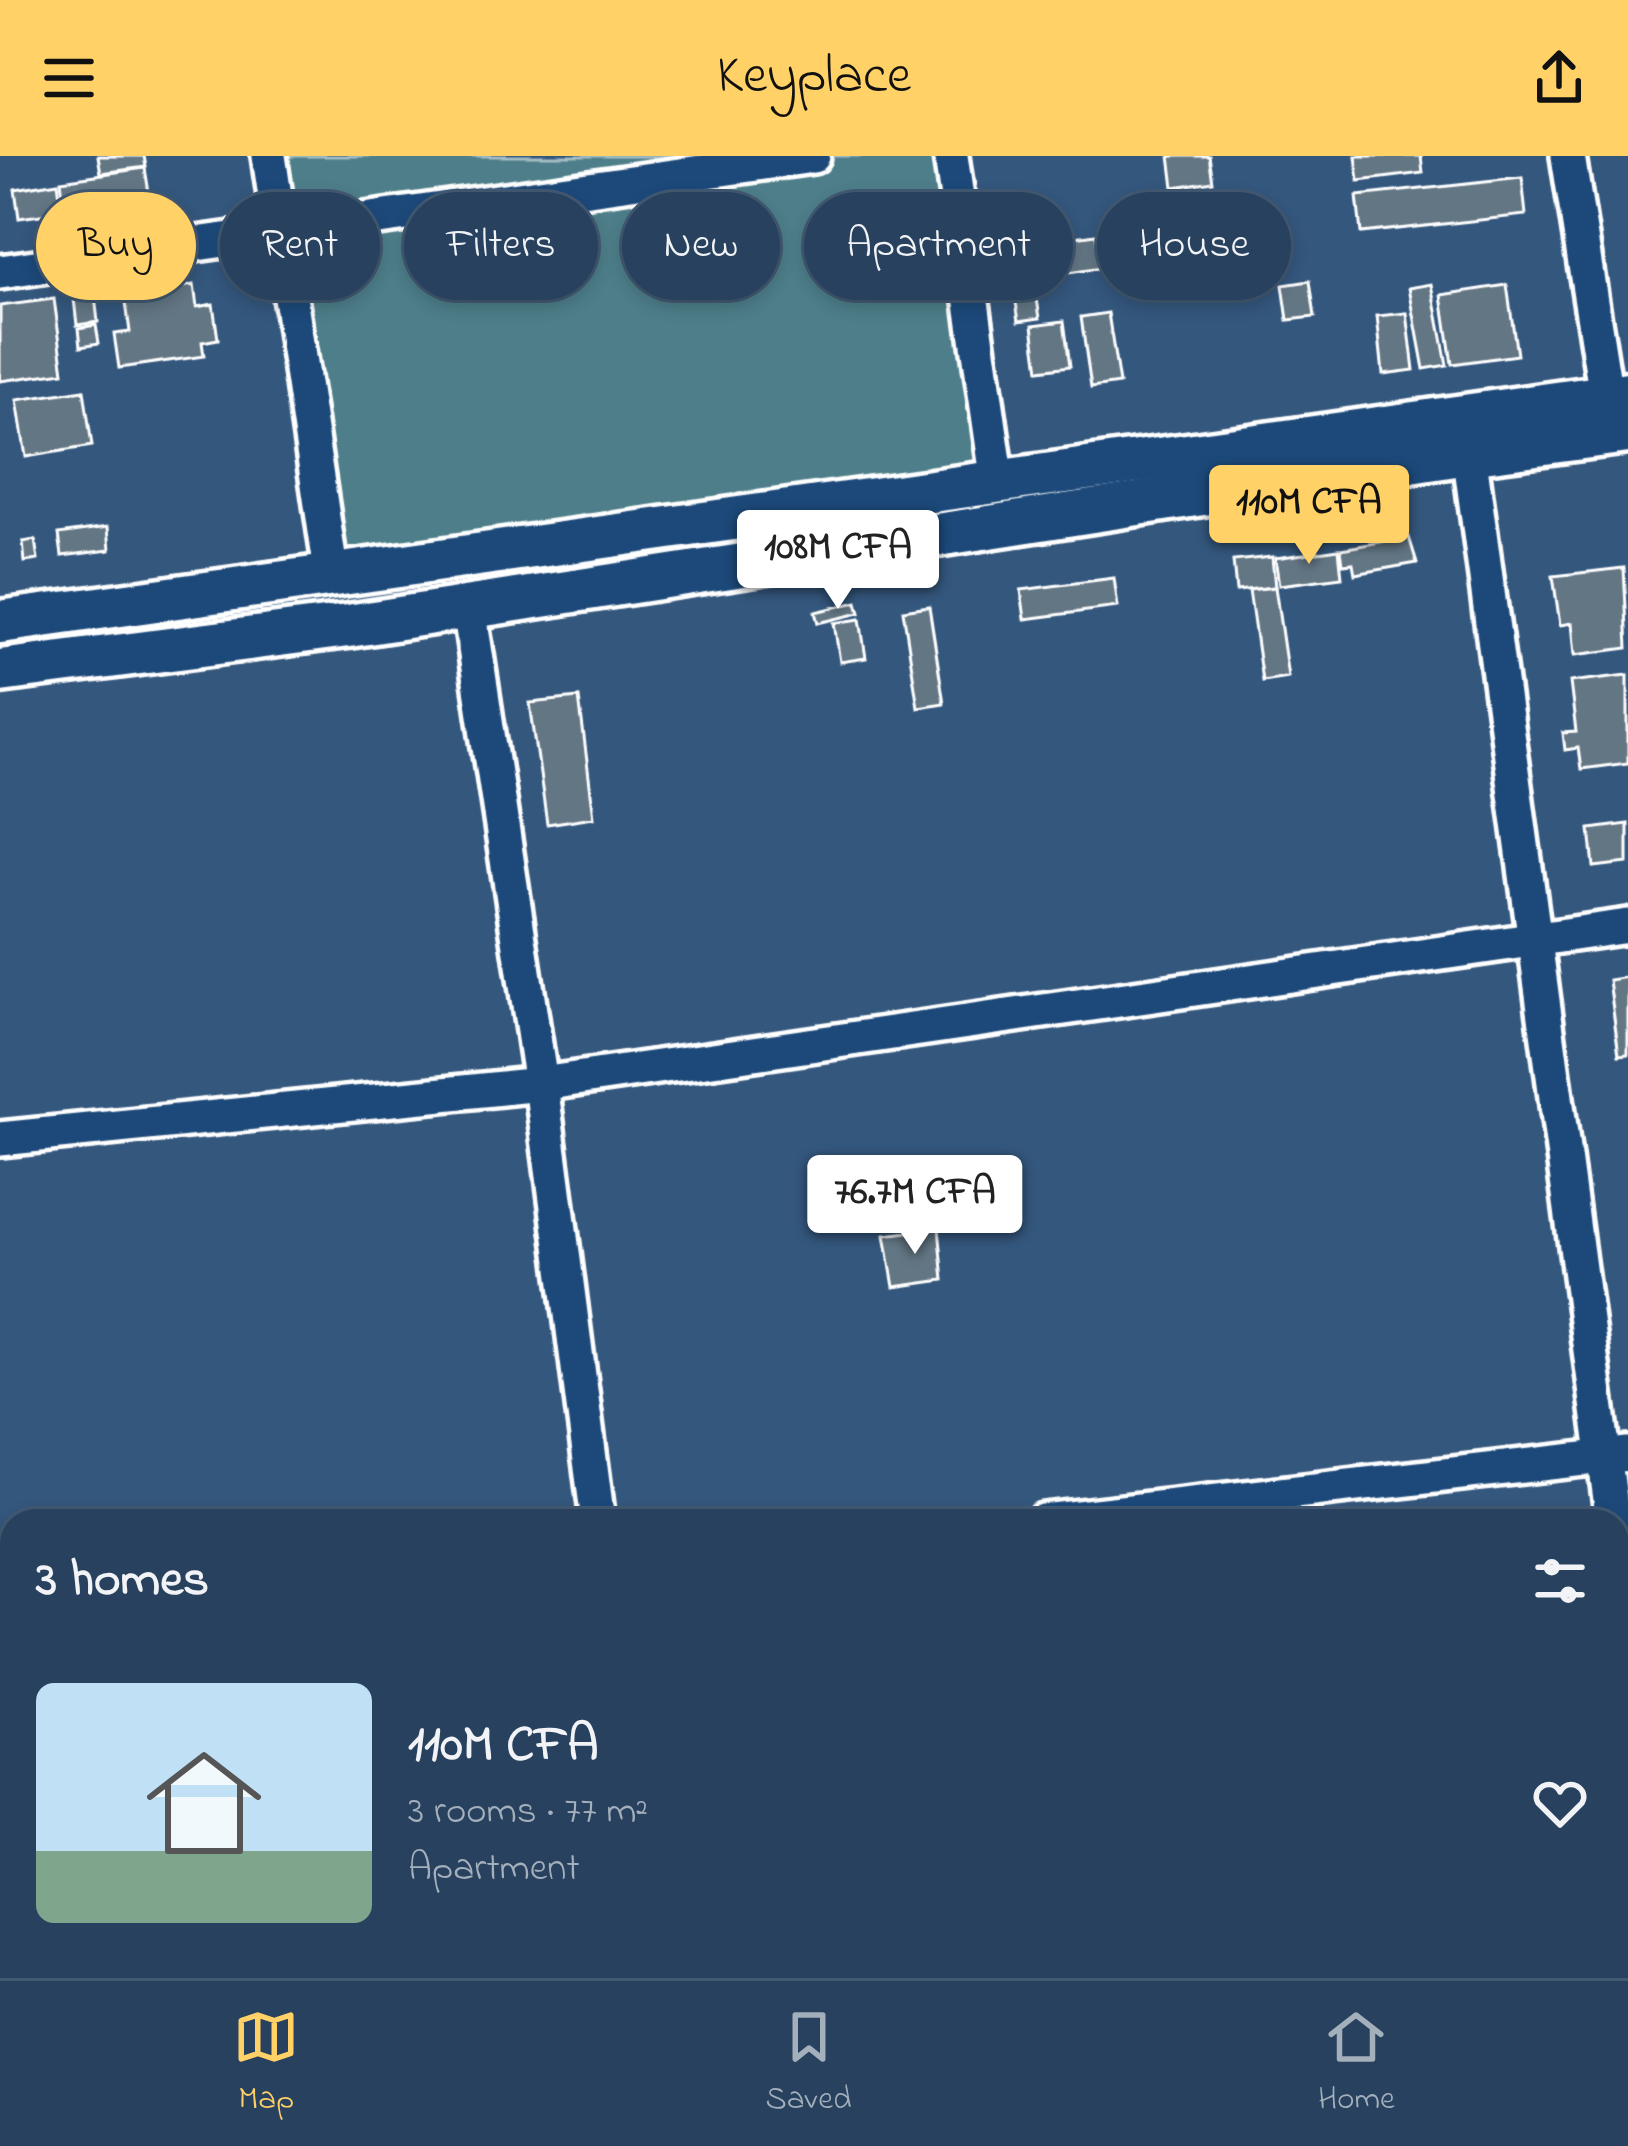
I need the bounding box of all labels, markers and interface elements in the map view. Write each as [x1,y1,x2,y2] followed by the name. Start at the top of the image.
[717,39,911,117] text: Keyplace
[36,45,102,111] icon: menu
[1526,45,1592,111] icon: share
[36,192,196,300] chip: Buy
[220,192,380,300] chip: Rent
[404,192,598,300] chip: Filters
[622,192,780,300] chip: New
[804,192,1073,300] chip: Apartment
[1097,192,1291,300] chip: House
[1185,465,1433,567] pin: 110M CFA
[1236,475,1382,532] text: 110M CFA
[714,510,962,612] pin: 108M CFA
[764,520,912,577] text: 108M CFA
[778,1155,1052,1257] pin: 76.7M CFA
[834,1165,996,1222] text: 76.7M CFA
[36,1544,209,1619] text: 3 homes
[1527,1548,1593,1614] icon: filters
[408,1709,599,1784] text: 110M CFA
[132,1731,276,1875] icon: home
[1527,1770,1593,1836] icon: heart
[408,1784,648,1841] text: 3 rooms · 77 m²
[408,1841,580,1898] text: Apartment
[233,2004,299,2124] tab: Map
[766,2004,852,2124] tab: Saved
[1318,2004,1395,2124] tab: Home

